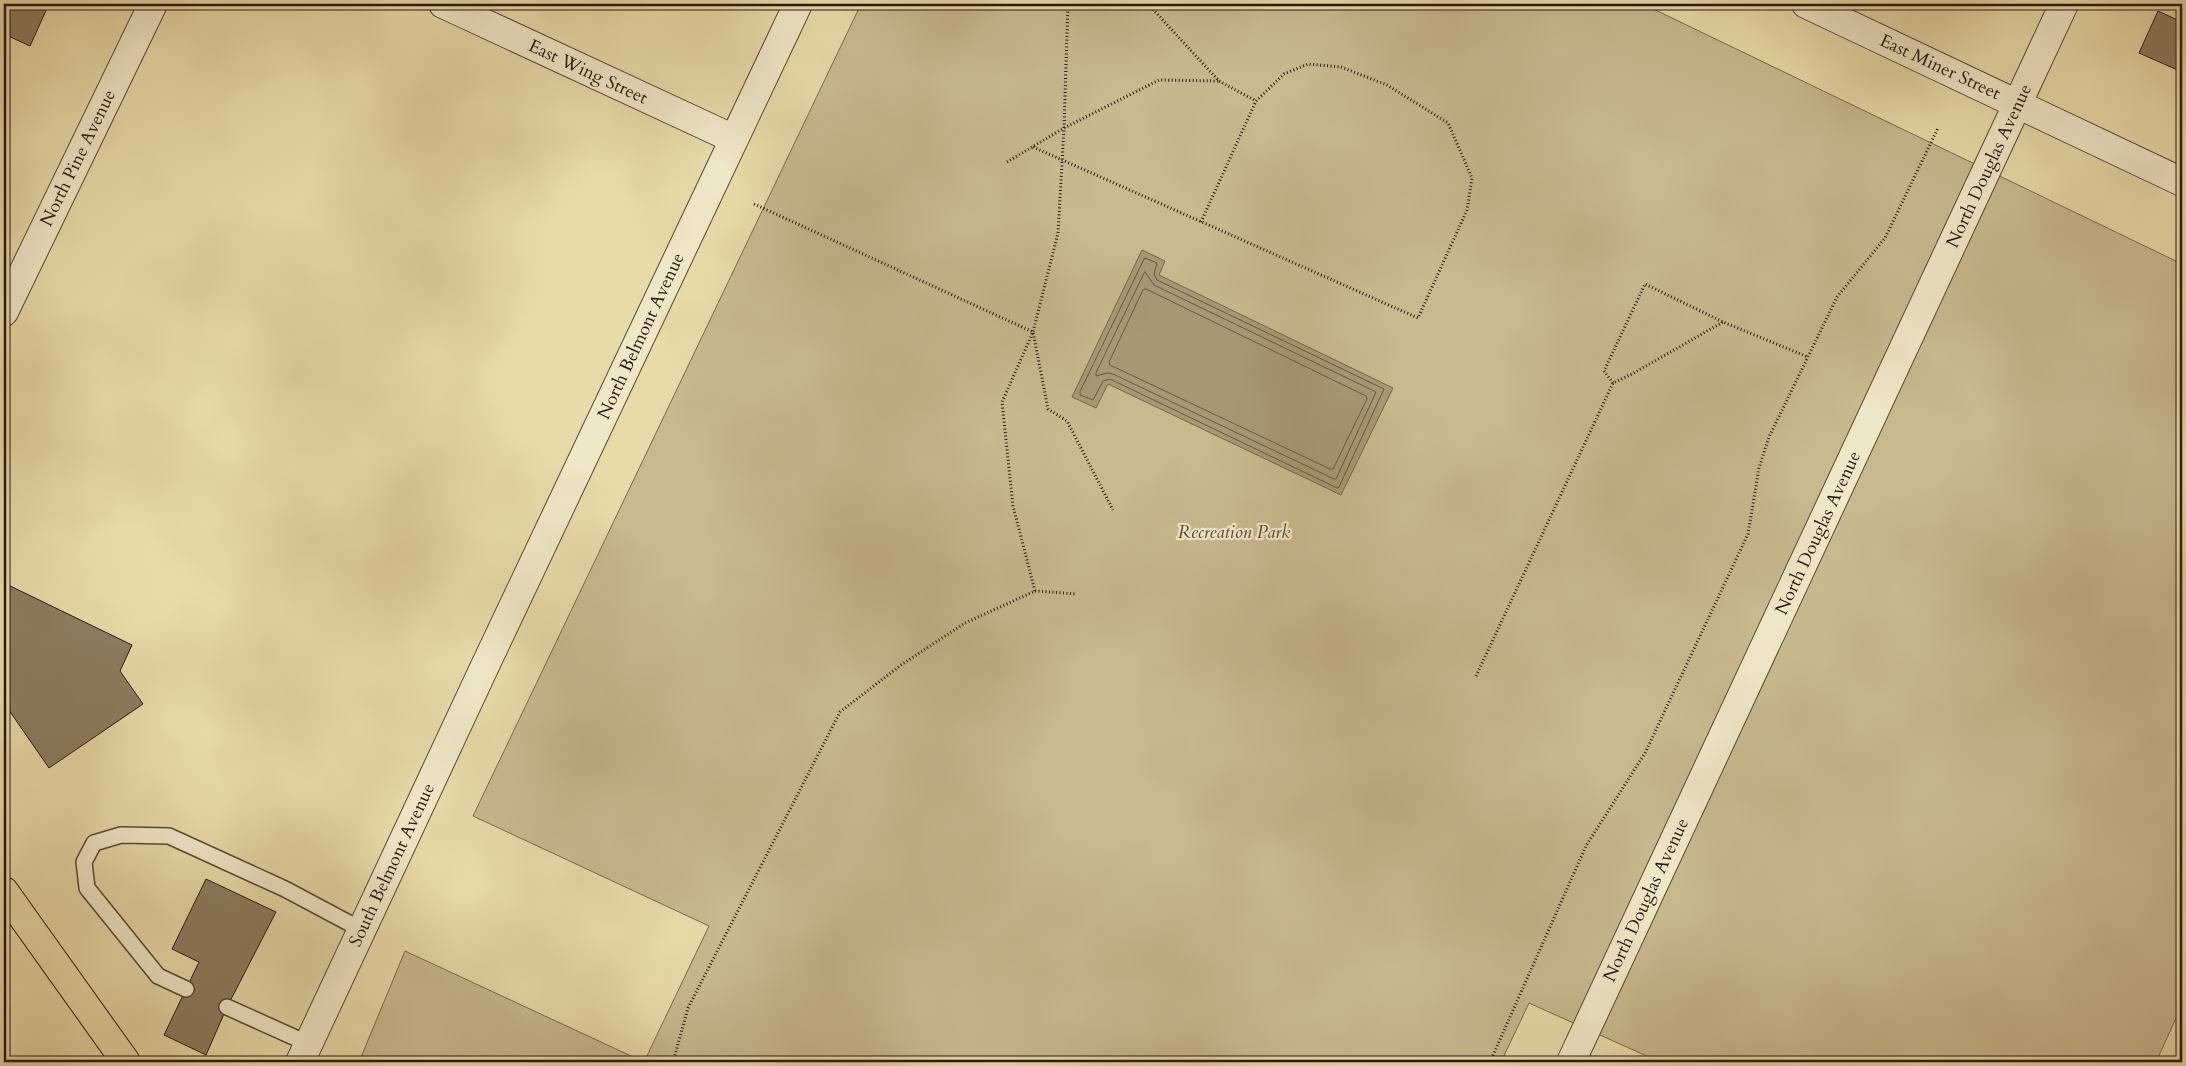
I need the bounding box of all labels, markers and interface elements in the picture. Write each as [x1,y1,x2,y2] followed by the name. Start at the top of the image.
[1876,28,2005,106] street label: East Miner Street
[524,33,652,111] street label: East Wing Street
[1940,80,2038,252] street label: North Douglas Avenue
[34,85,122,231] street label: North Pine Avenue
[591,249,691,423] street label: North Belmont Avenue
[1769,447,1867,619] street label: North Douglas Avenue
[1178,520,1290,545] park label: Recreation Park
[343,779,441,951] street label: South Belmont Avenue
[1597,814,1695,986] street label: North Douglas Avenue

